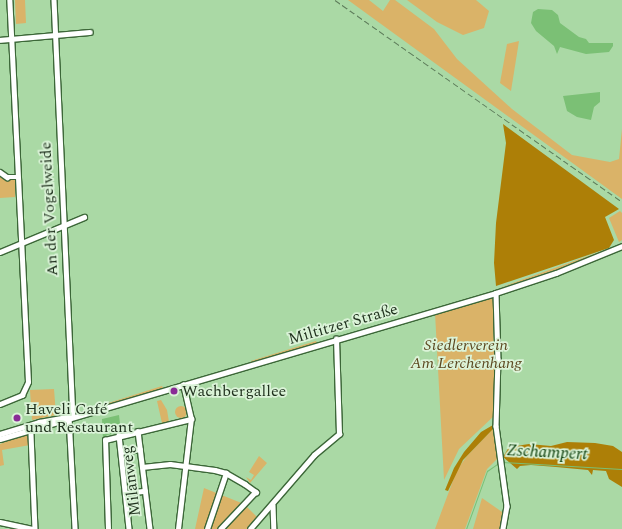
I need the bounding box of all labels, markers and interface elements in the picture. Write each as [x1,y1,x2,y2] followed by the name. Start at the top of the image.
[36,141,62,277] street label: An der Vogelweide
[286,299,400,349] street label: Miltitzer Straße
[411,335,521,373] park label: Siedlerverein Am Lerchenhang
[182,381,286,401] place label: Wachbergallee
[169,386,179,396] marker: Wachbergallee
[25,399,133,437] place label: Haveli Café und Restaurant
[12,413,22,423] marker: Haveli Café und Restaurant
[506,441,588,465] water label: Zschampert
[117,445,145,517] street label: Milanweg

